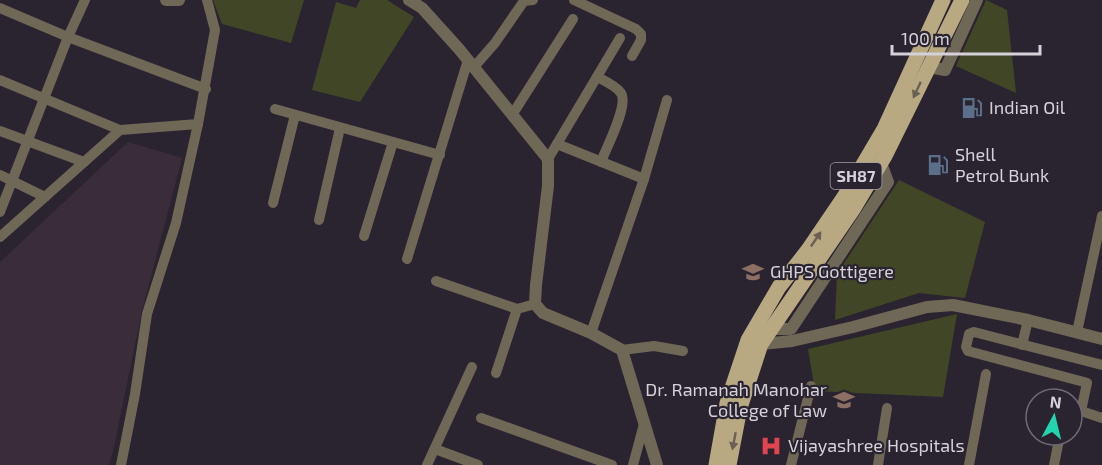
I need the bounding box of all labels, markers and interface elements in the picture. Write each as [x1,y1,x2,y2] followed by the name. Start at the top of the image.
[892,18,1040,56] scale bar
[901,27,950,49] text: 100 m
[913,82,922,99] one-way arrow
[960,96,984,120] fuel station icon: Indian Oil
[989,96,1066,118] place label: Indian Oil
[955,143,1049,186] place label: Shell Petrol Bunk
[926,153,950,177] fuel station icon: Shell Petrol Bunk
[830,163,882,189] road number: SH87
[810,231,821,247] one-way arrow
[741,260,765,284] school or university icon: GHPS Gottigere
[770,260,894,282] place label: GHPS Gottigere
[645,378,827,421] place label: Dr. Ramanah Manohar College of Law
[1024,387,1084,447] north arrow
[832,388,856,412] school or university icon: Dr. Ramanah Manohar College of Law
[1049,391,1063,412] text: N
[729,431,738,450] one-way arrow
[759,434,783,458] hospital icon: Vijayashree Hospitals
[788,434,965,456] place label: Vijayashree Hospitals

